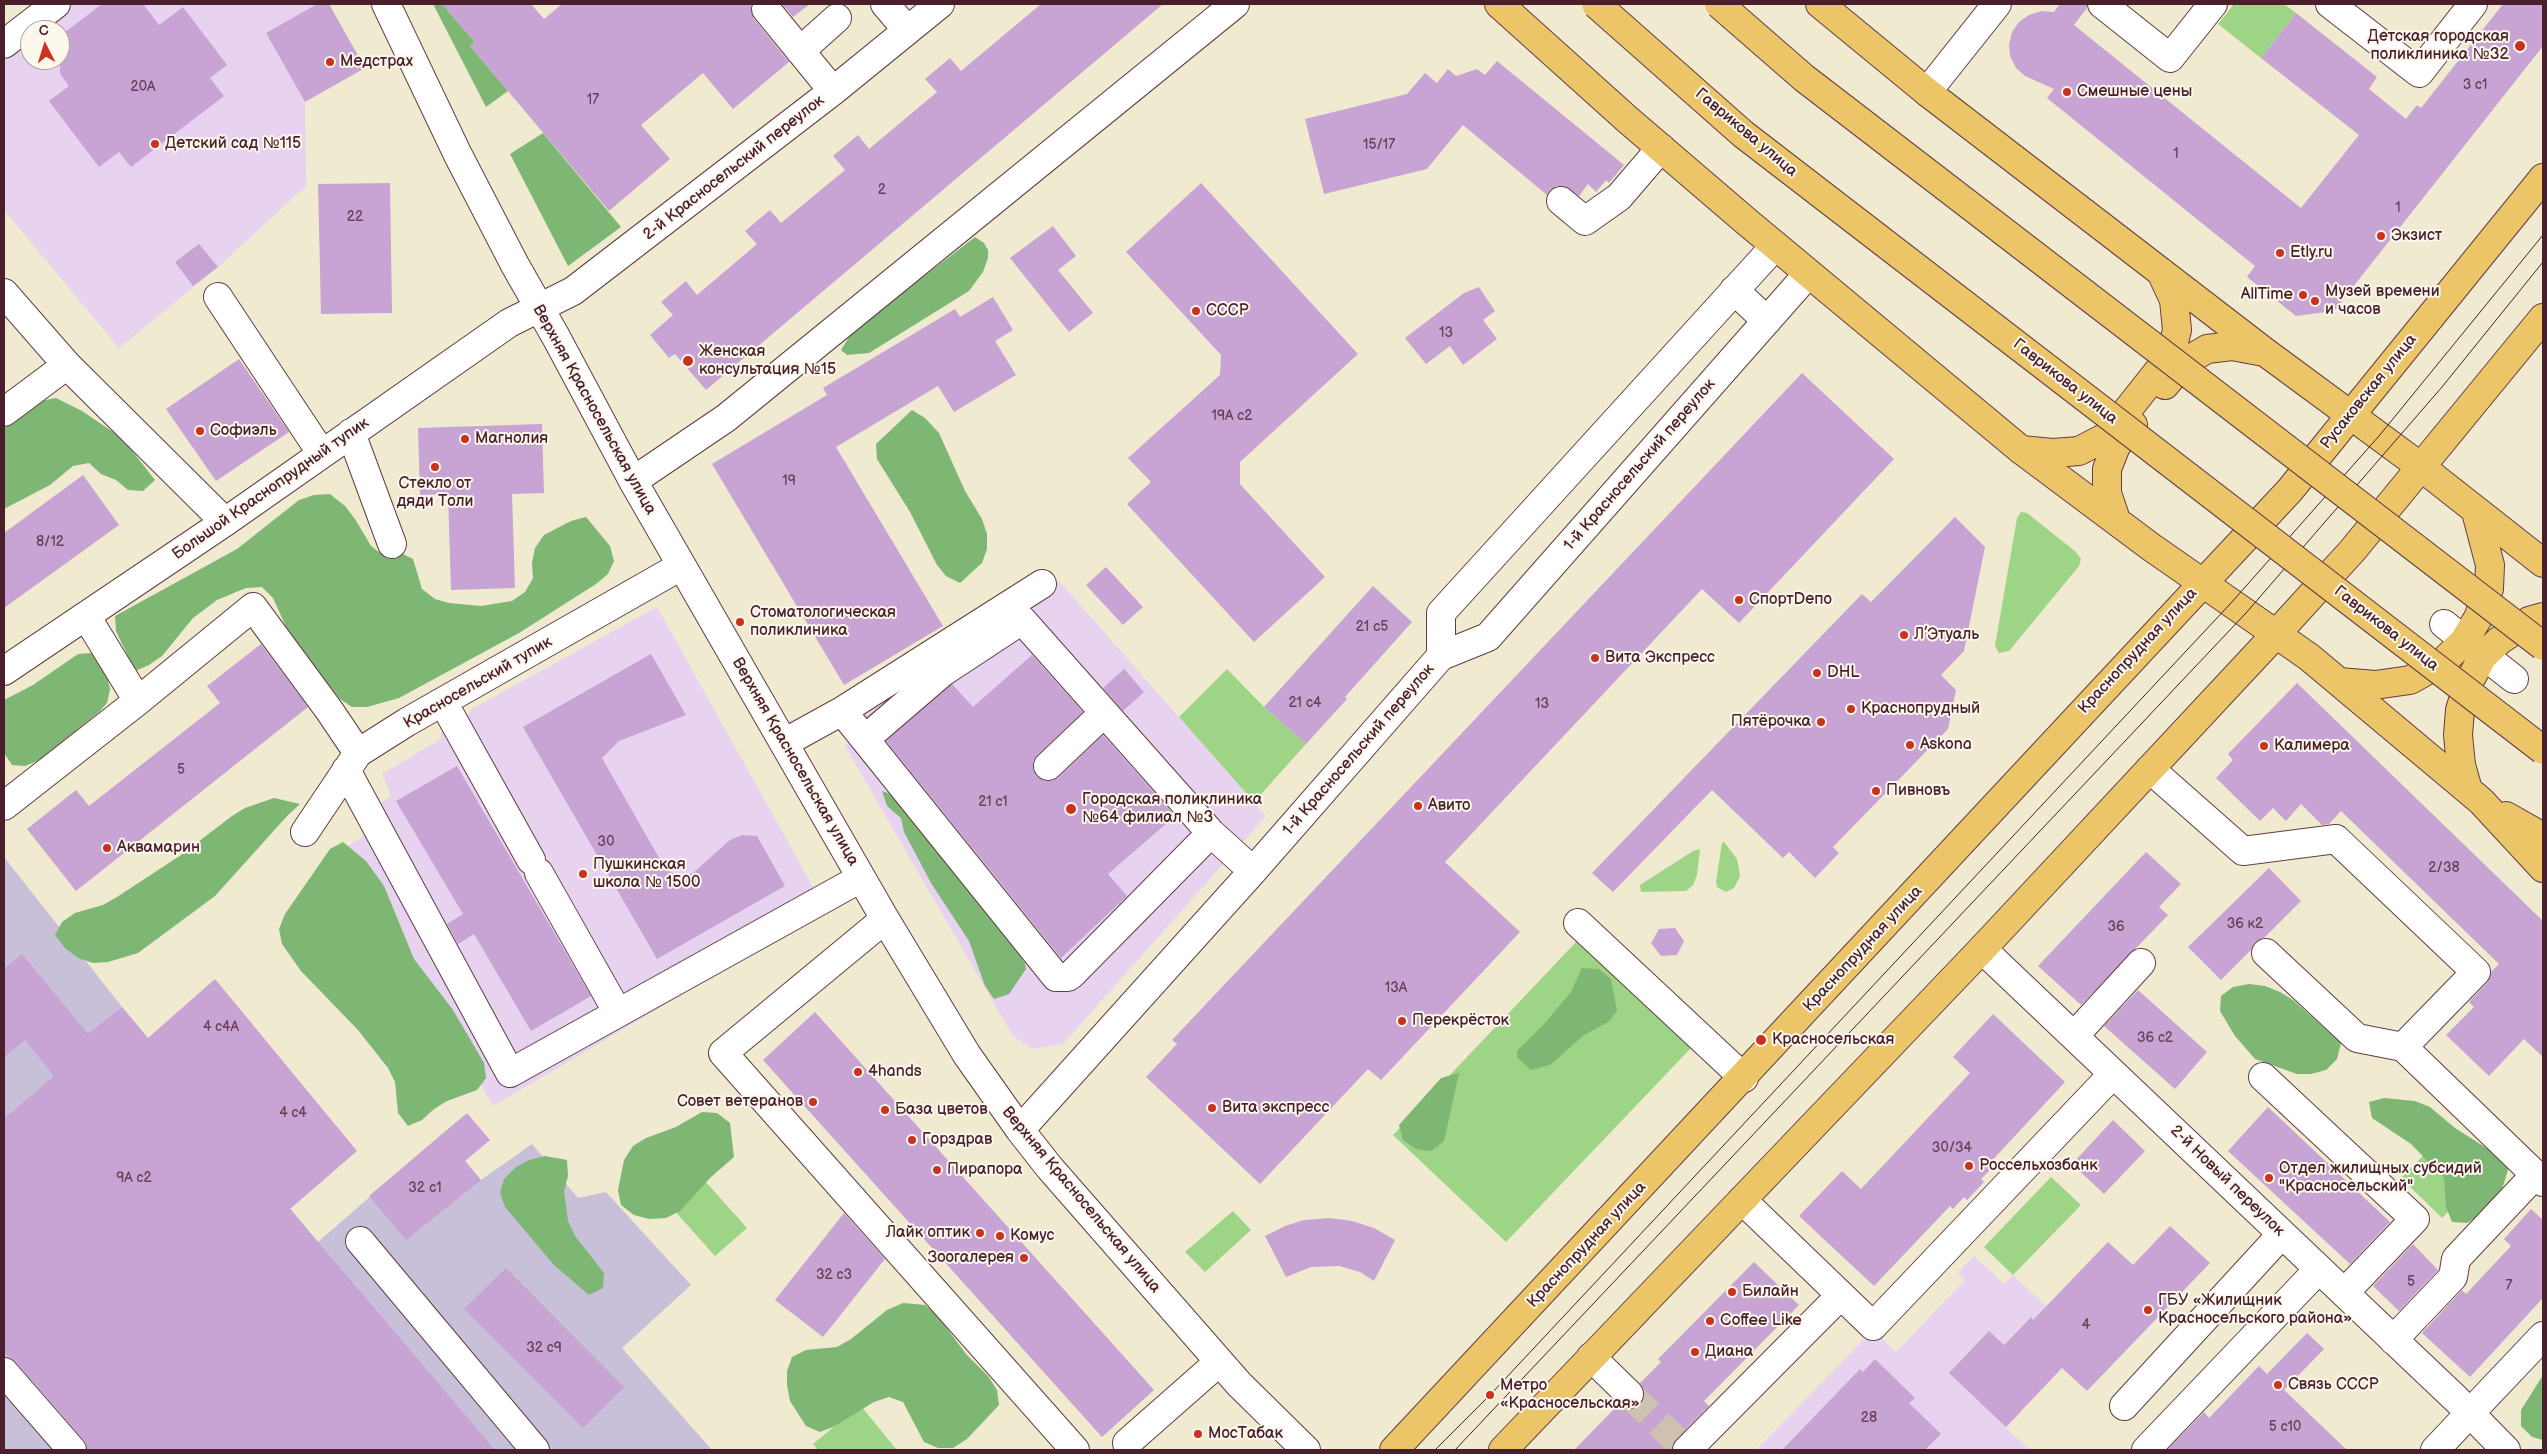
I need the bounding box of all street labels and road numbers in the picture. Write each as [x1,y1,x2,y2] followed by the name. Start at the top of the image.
[1691,85,1801,181] street label: Гаврикова улица
[640,91,828,245] street label: 2-й Красносельский переулок
[528,302,660,518] street label: Верхняя Красносельская улица
[2317,330,2421,454] street label: Русаковская улица
[2009,335,2121,429] street label: Гаврикова улица
[1560,375,1720,555] street label: 1-й Красносельский переулок
[169,414,373,564] street label: Большой Краснопрудный тупик
[2330,582,2442,676] street label: Гаврикова улица
[2075,584,2201,718] street label: Краснопрудная улица
[400,633,556,733] street label: Красносельский тупик
[727,655,863,869] street label: Верхняя Красносельская улица
[1279,660,1439,840] street label: 1-й Красносельский переулок
[1800,882,1926,1016] street label: Краснопрудная улица
[997,1103,1165,1297] street label: Верхняя Красносельская улица
[2166,1121,2288,1241] street label: 2-й Новый переулок
[1524,1178,1650,1312] street label: Краснопрудная улица

